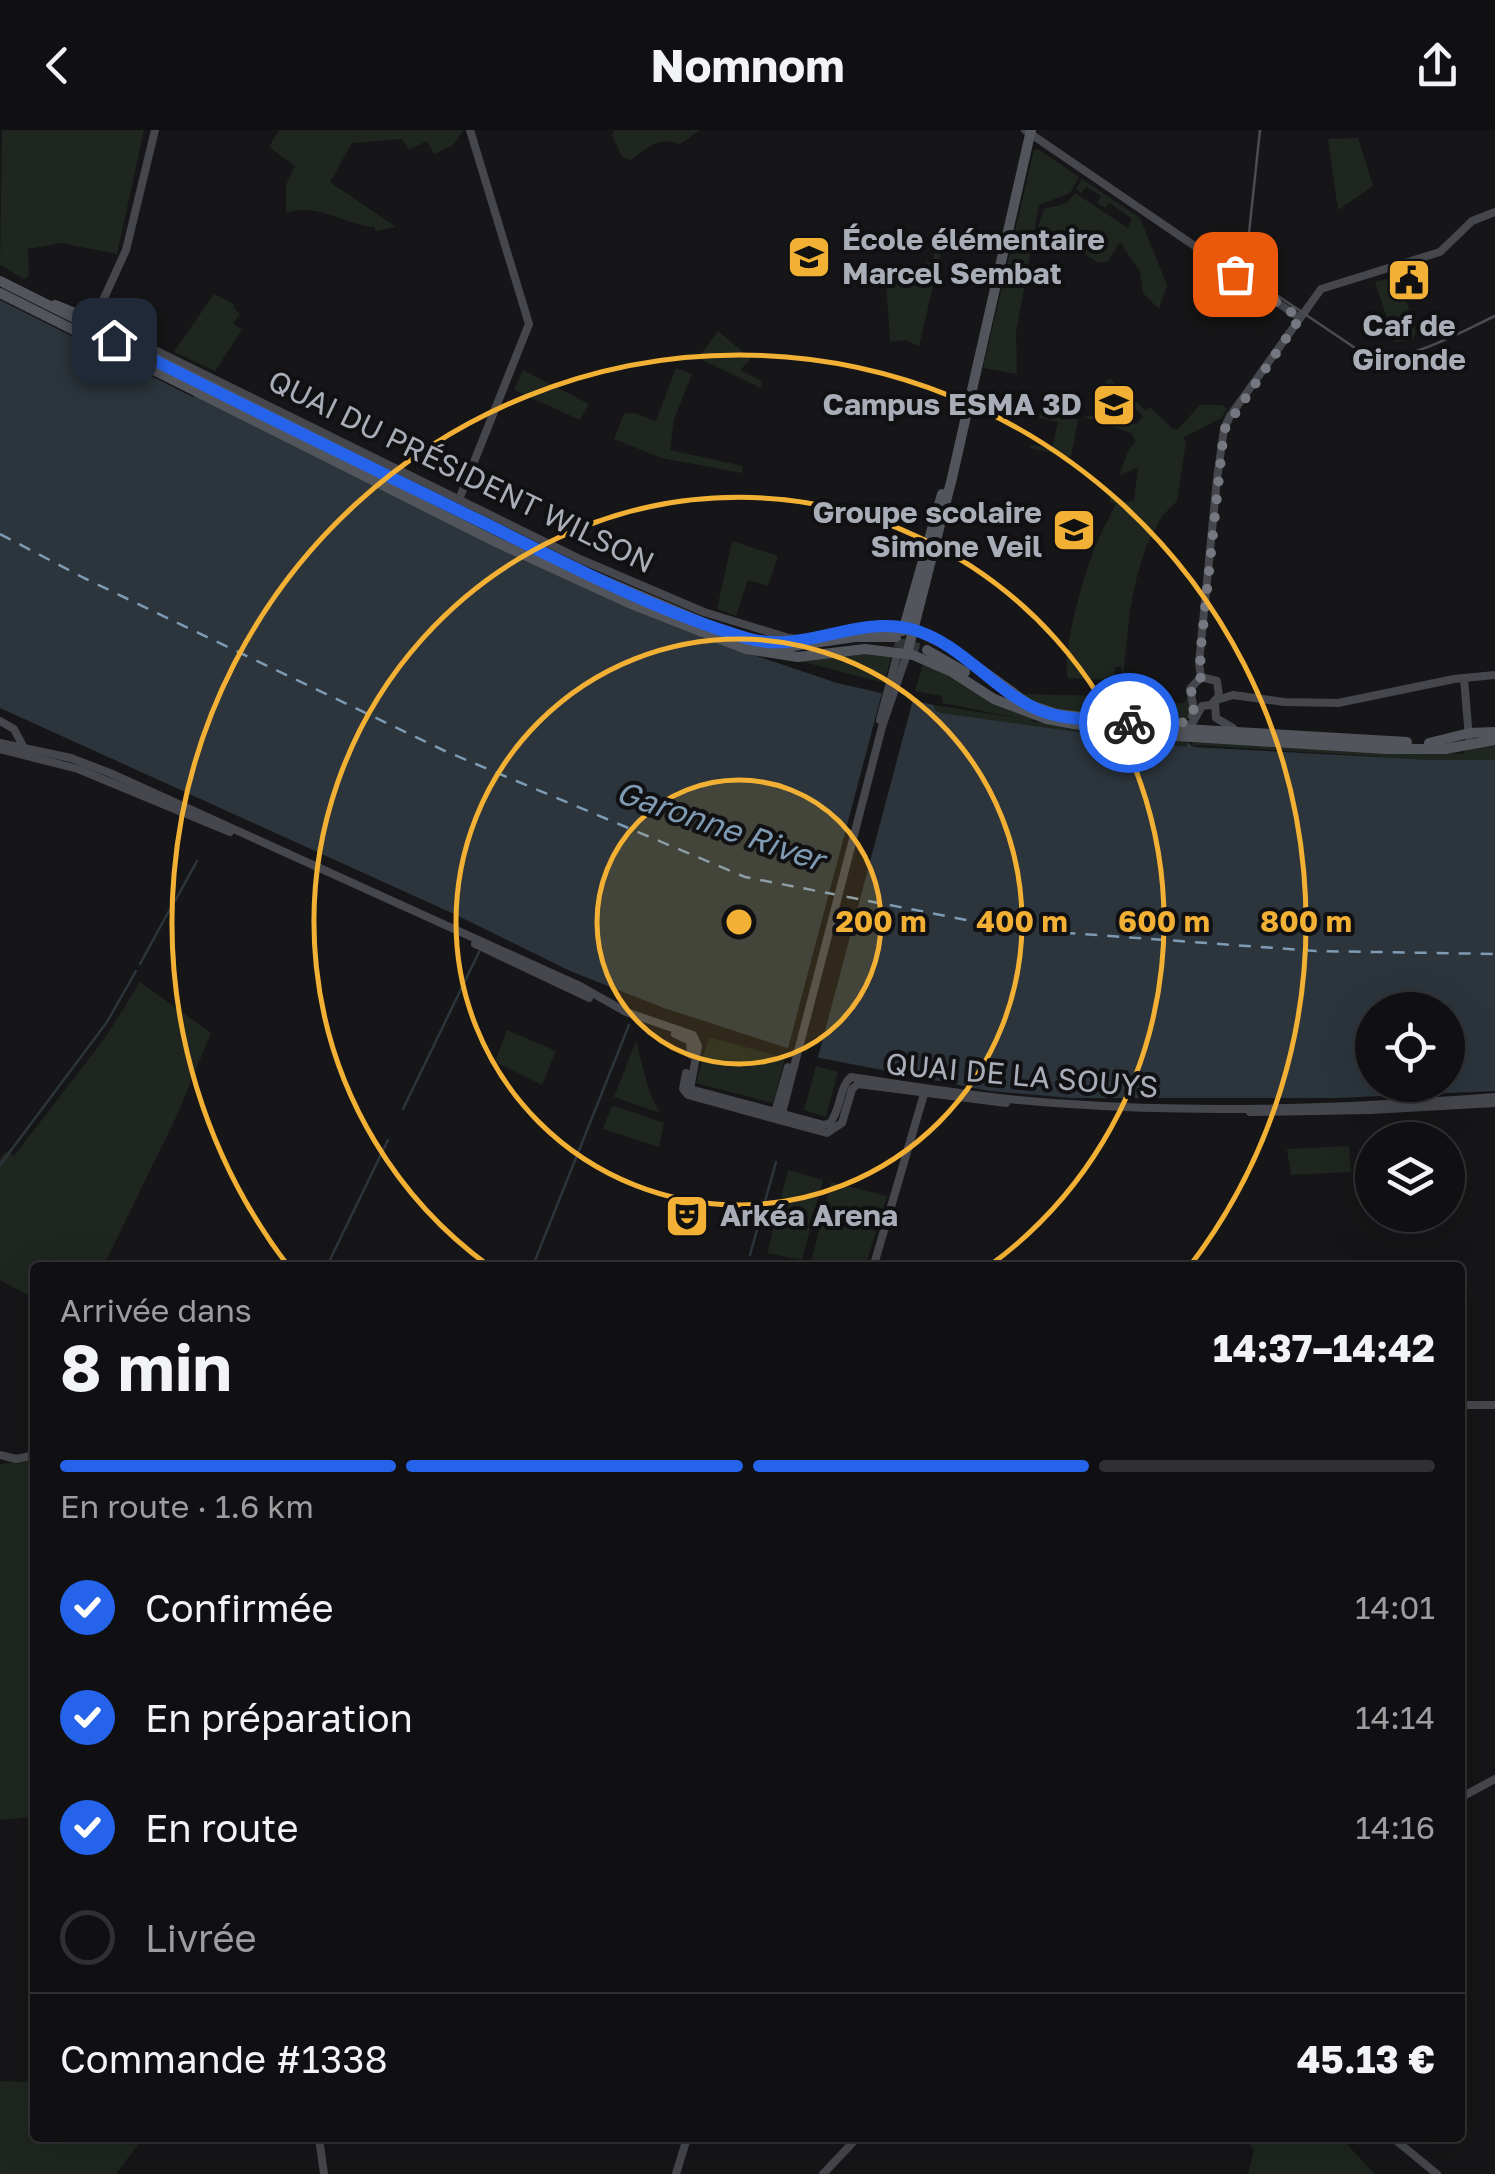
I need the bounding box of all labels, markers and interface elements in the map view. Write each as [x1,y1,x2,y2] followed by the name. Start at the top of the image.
[30,38,85,93] icon: back
[650,38,845,92] text: Nomnom
[1410,38,1465,93] icon: share
[842,221,1105,291] place label: École élémentaire Marcel Sembat
[1193,232,1278,317] pin
[786,234,832,280] school or university icon: École élémentaire Marcel Sembat
[1208,247,1263,302] icon: bag
[1386,257,1432,303] public building icon: Caf de Gironde
[72,298,157,383] pin
[1352,307,1466,377] place label: Caf de Gironde
[87,313,142,368] icon: home
[263,362,660,580] street label: QUAI DU PRÉSIDENT WILSON
[1091,382,1137,428] school or university icon: Campus ESMA 3D
[822,386,1082,422] place label: Campus ESMA 3D
[813,494,1042,564] place label: Groupe scolaire Simone Veil
[1051,507,1097,553] school or university icon: Groupe scolaire Simone Veil
[1079,673,1179,773] courier
[1102,696,1157,751] icon: bike
[612,772,833,880] water label: Garonne River
[835,903,927,939] text: 200 m
[976,903,1068,939] text: 400 m
[1118,903,1210,939] text: 600 m
[1260,903,1352,939] text: 800 m
[721,904,757,940] centre of rings
[1355,992,1465,1232] map controls
[1355,992,1465,1102] button: locate
[884,1045,1160,1105] street label: QUAI DE LA SOUYS
[1355,1122,1465,1232] button: layers
[664,1193,710,1239] theatre icon: Arkéa Arena
[720,1197,898,1233] place label: Arkéa Arena
[60,1291,252,1329] text: Arrivée dans
[1213,1325,1435,1370] text: 14:37–14:42
[60,1327,232,1405] text: 8 min
[60,1487,314,1525] text: En route · 1.6 km
[60,1580,115,1635] icon: check
[145,1585,334,1630] text: Confirmée
[1355,1588,1435,1626] text: 14:01
[60,1690,115,1745] icon: check
[145,1695,413,1740] text: En préparation
[1355,1698,1435,1736] text: 14:14
[60,1800,115,1855] icon: check
[145,1805,299,1850] text: En route
[1355,1808,1435,1846] text: 14:16
[145,1915,257,1960] text: Livrée
[60,2036,388,2081] text: Commande #1338
[1297,2036,1435,2081] text: 45.13 €

